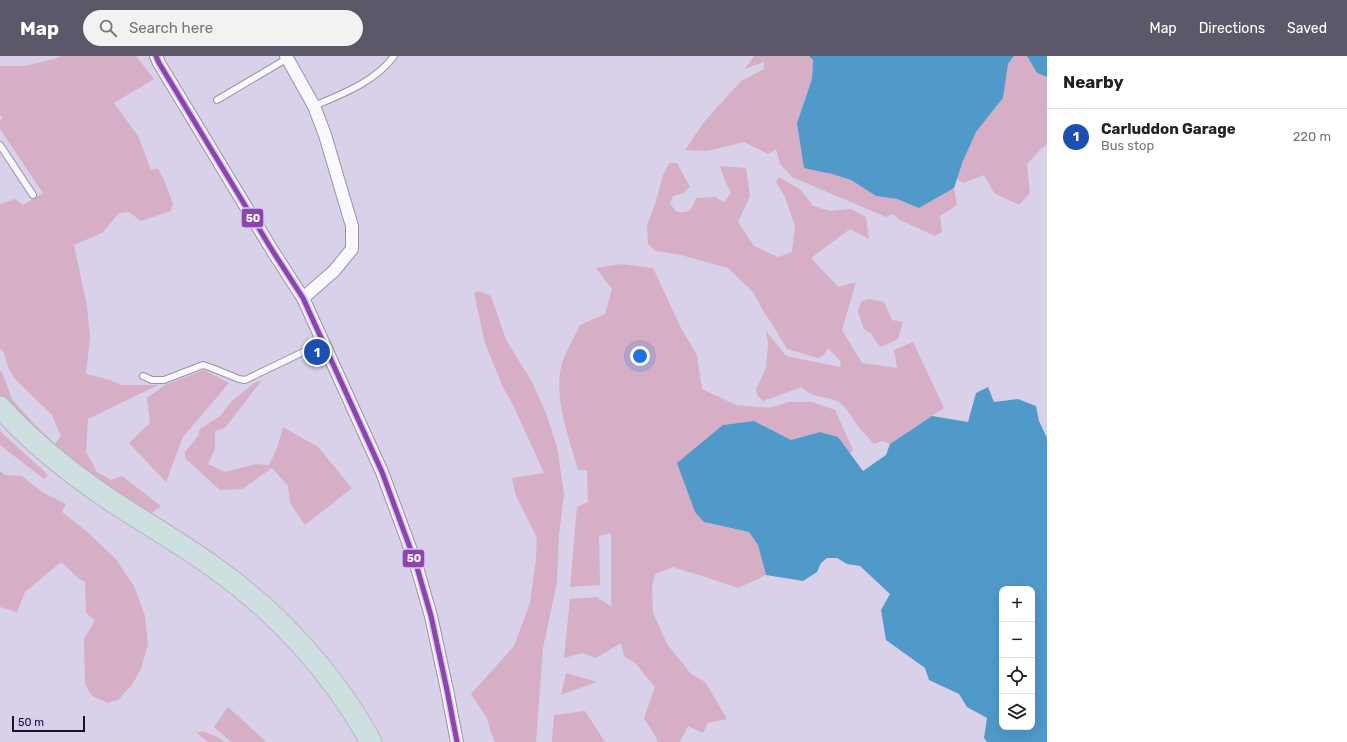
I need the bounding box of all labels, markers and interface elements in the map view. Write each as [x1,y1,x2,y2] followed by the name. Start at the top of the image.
[83,10,363,46] search box
[20,17,59,40] text: Map
[97,17,119,39] icon: search
[129,19,213,37] text: Search here
[1150,20,1177,37] text: Map
[1199,20,1265,37] text: Directions
[1287,20,1327,37] text: Saved
[1063,72,1124,92] text: Nearby
[1101,120,1236,138] text: Carluddon Garage
[1073,129,1079,144] text: 1
[1293,129,1331,144] text: 220 m
[1101,138,1154,153] text: Bus stop
[241,208,264,228] line badge: 50
[246,212,260,225] text: 50
[304,337,330,367] pin: 1
[630,346,650,366] your location
[402,549,425,568] line badge: 50
[407,552,421,565] text: 50
[999,586,1035,730] map controls
[999,586,1035,622] button: +
[999,622,1035,658] button: −
[999,658,1035,694] button: locate
[999,694,1035,730] button: layers
[12,714,85,733] scale bar
[18,716,44,729] text: 50 m

